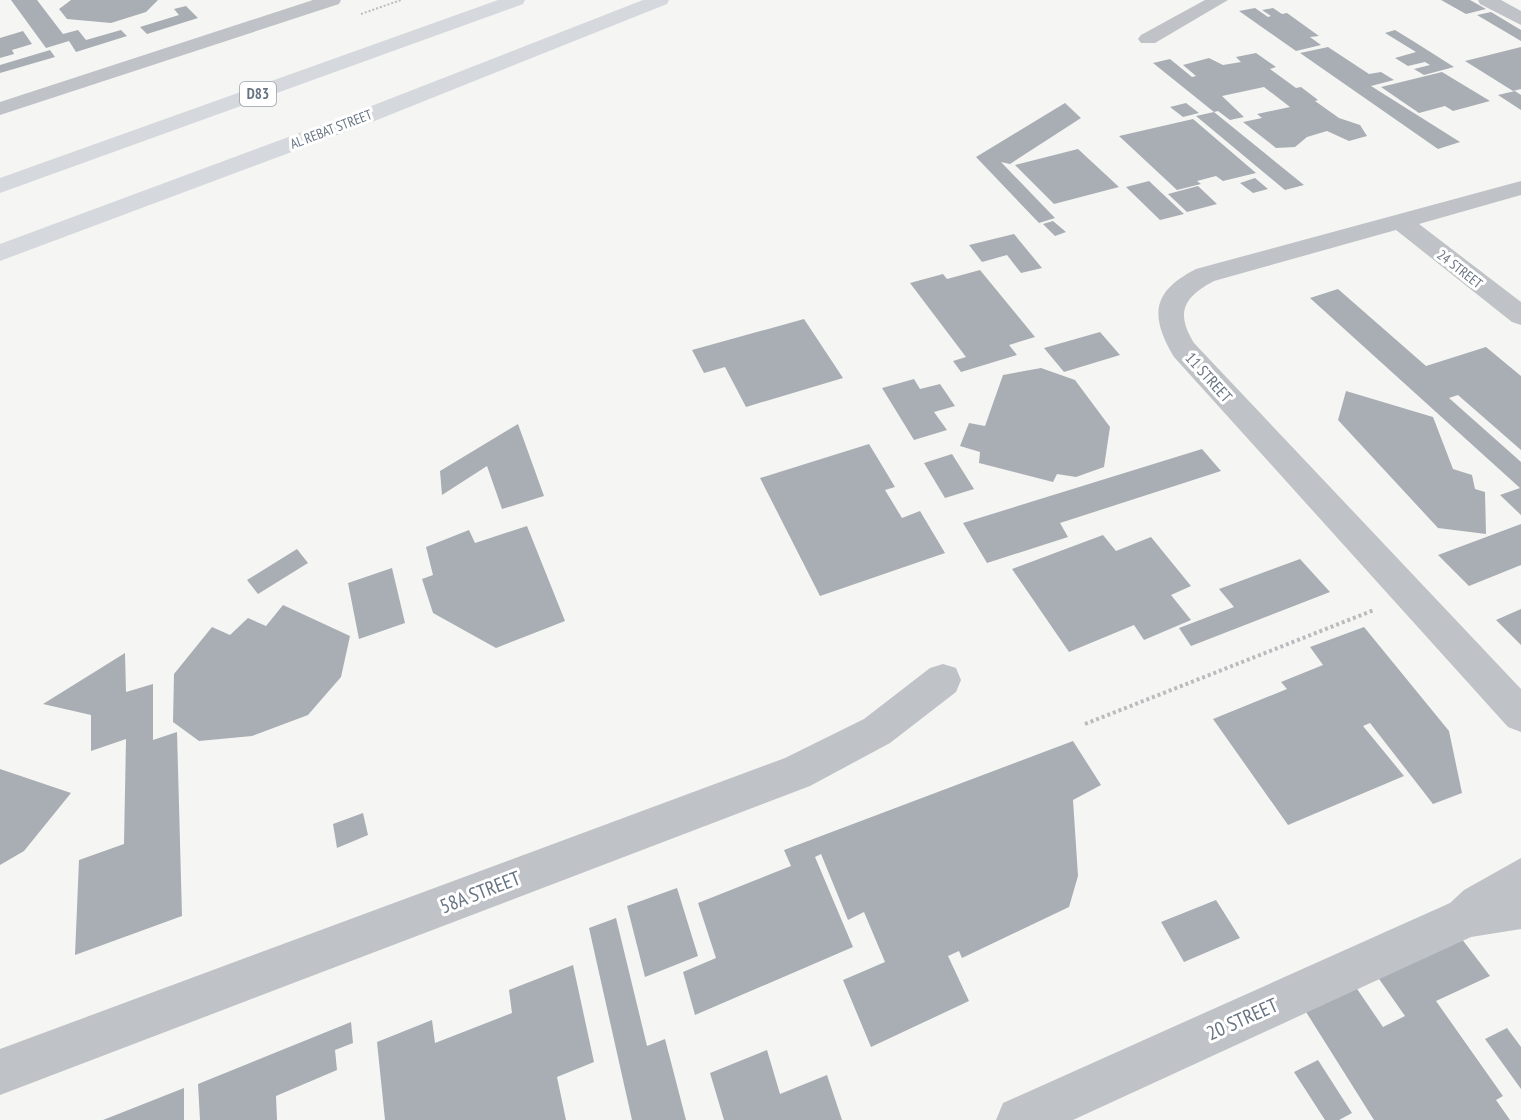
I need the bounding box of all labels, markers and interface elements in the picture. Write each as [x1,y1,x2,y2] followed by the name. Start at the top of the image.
[240,82,276,106] road number: D83
[288,105,375,153] street label: AL REBAT STREET
[1434,246,1487,293] street label: 24 STREET
[1181,348,1237,406] street label: 11 STREET
[436,865,524,919] street label: 58A STREET
[1202,992,1282,1046] street label: 20 STREET

